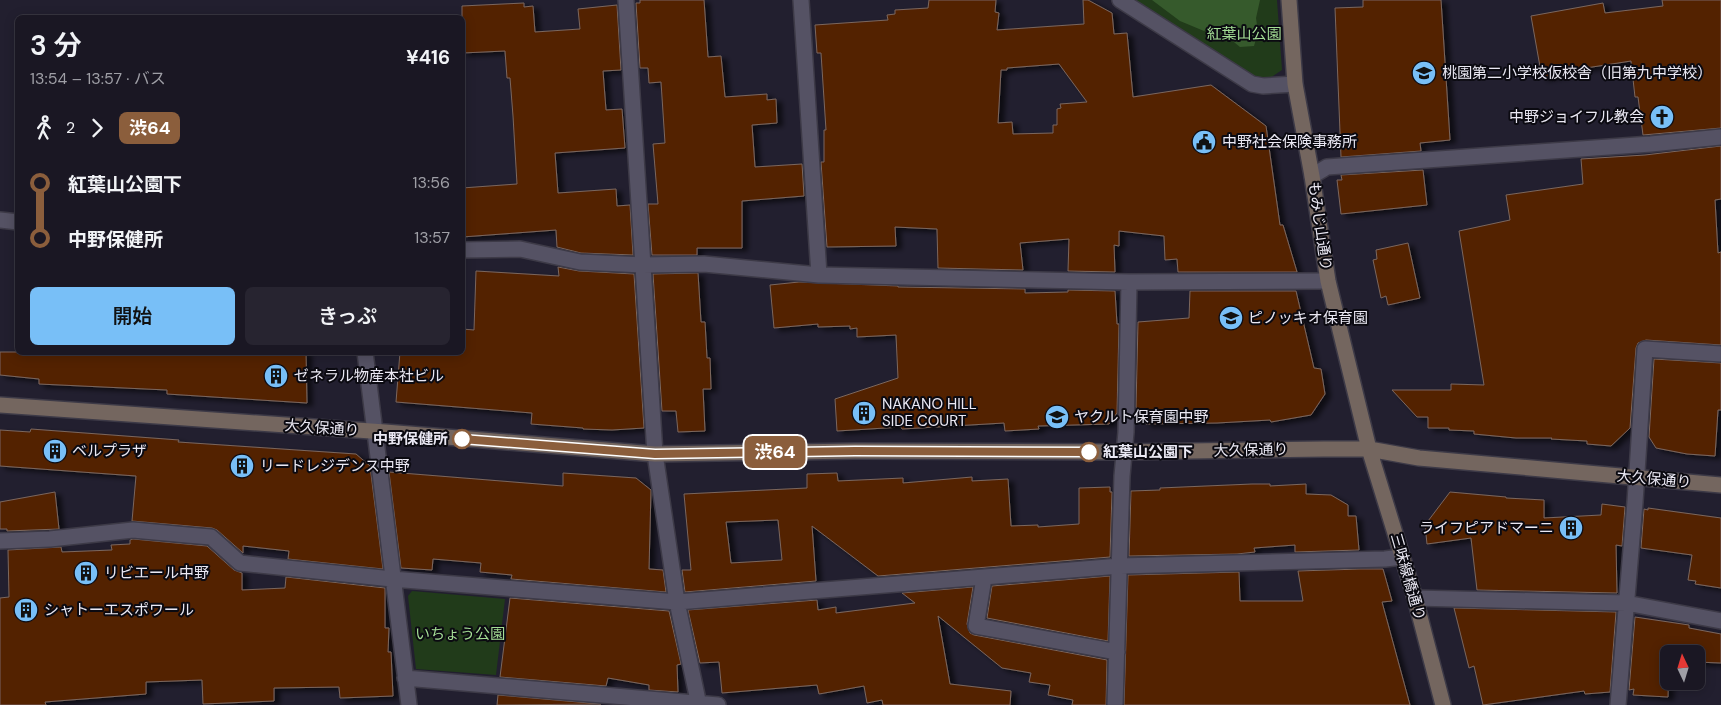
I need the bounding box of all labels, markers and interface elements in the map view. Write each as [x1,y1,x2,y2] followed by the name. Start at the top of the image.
[1206,24,1282,44] park label: 紅葉山公園
[30,27,82,64] text: 3 分
[406,45,450,70] text: ¥416
[1411,60,1437,86] school or university icon: 桃園第二小学校仮校舎（旧第九中学校）
[1442,63,1712,83] place label: 桃園第二小学校仮校舎（旧第九中学校）
[30,68,166,89] text: 13:54 – 13:57 · バス
[1649,104,1675,130] church icon: 中野ジョイフル教会
[1509,107,1644,127] place label: 中野ジョイフル教会
[30,114,58,142] icon: walk
[83,114,111,142] icon: forward
[129,116,170,140] text: 渋64
[66,117,75,138] text: 2
[1191,129,1217,155] public building icon: 中野社会保険事務所
[1222,132,1357,152] place label: 中野社会保険事務所
[68,172,182,197] text: 紅葉山公園下
[413,172,450,193] text: 13:56
[1304,180,1336,272] street label: もみじ山通り
[68,227,163,252] text: 中野保健所
[414,227,450,248] text: 13:57
[30,287,235,345] button: 開始
[245,287,450,345] button: きっぷ
[1218,305,1244,331] school or university icon: ピノッキオ保育園
[1248,308,1368,328] place label: ピノッキオ保育園
[263,363,289,389] building icon: ゼネラル物産本社ビル
[294,366,444,386] place label: ゼネラル物産本社ビル
[882,394,977,431] place label: NAKANO HILL SIDE COURT
[851,400,877,426] building icon: NAKANO HILL SIDE COURT
[1044,404,1070,430] school or university icon: ヤクルト保育園中野
[1074,407,1209,427] place label: ヤクルト保育園中野
[284,415,360,441] street label: 大久保通り
[373,429,448,449] place label: 中野保健所
[452,429,472,449] marker: 中野保健所
[746,436,804,468] line badge: 渋64
[42,438,68,464] building icon: ベルプラザ
[1213,439,1289,461] street label: 大久保通り
[754,440,796,464] text: 渋64
[72,441,147,461] place label: ベルプラザ
[1079,442,1099,462] marker: 紅葉山公園下
[1103,442,1193,462] place label: 紅葉山公園下
[229,453,255,479] building icon: リードレジデンス中野
[260,456,410,476] place label: リードレジデンス中野
[1616,466,1692,492] street label: 大久保通り
[1558,515,1584,541] building icon: ライフピアドマーニ
[1419,518,1554,538] place label: ライフピアドマーニ
[1386,531,1430,623] street label: 三味線橋通り
[73,560,99,586] building icon: リビエール中野
[104,563,209,583] place label: リビエール中野
[13,597,39,623] building icon: シャトーエスポワール
[44,600,194,620] place label: シャトーエスポワール
[415,624,505,644] park label: いちょう公園
[1660,645,1705,690] north arrow
[1660,645,1705,690] map controls

